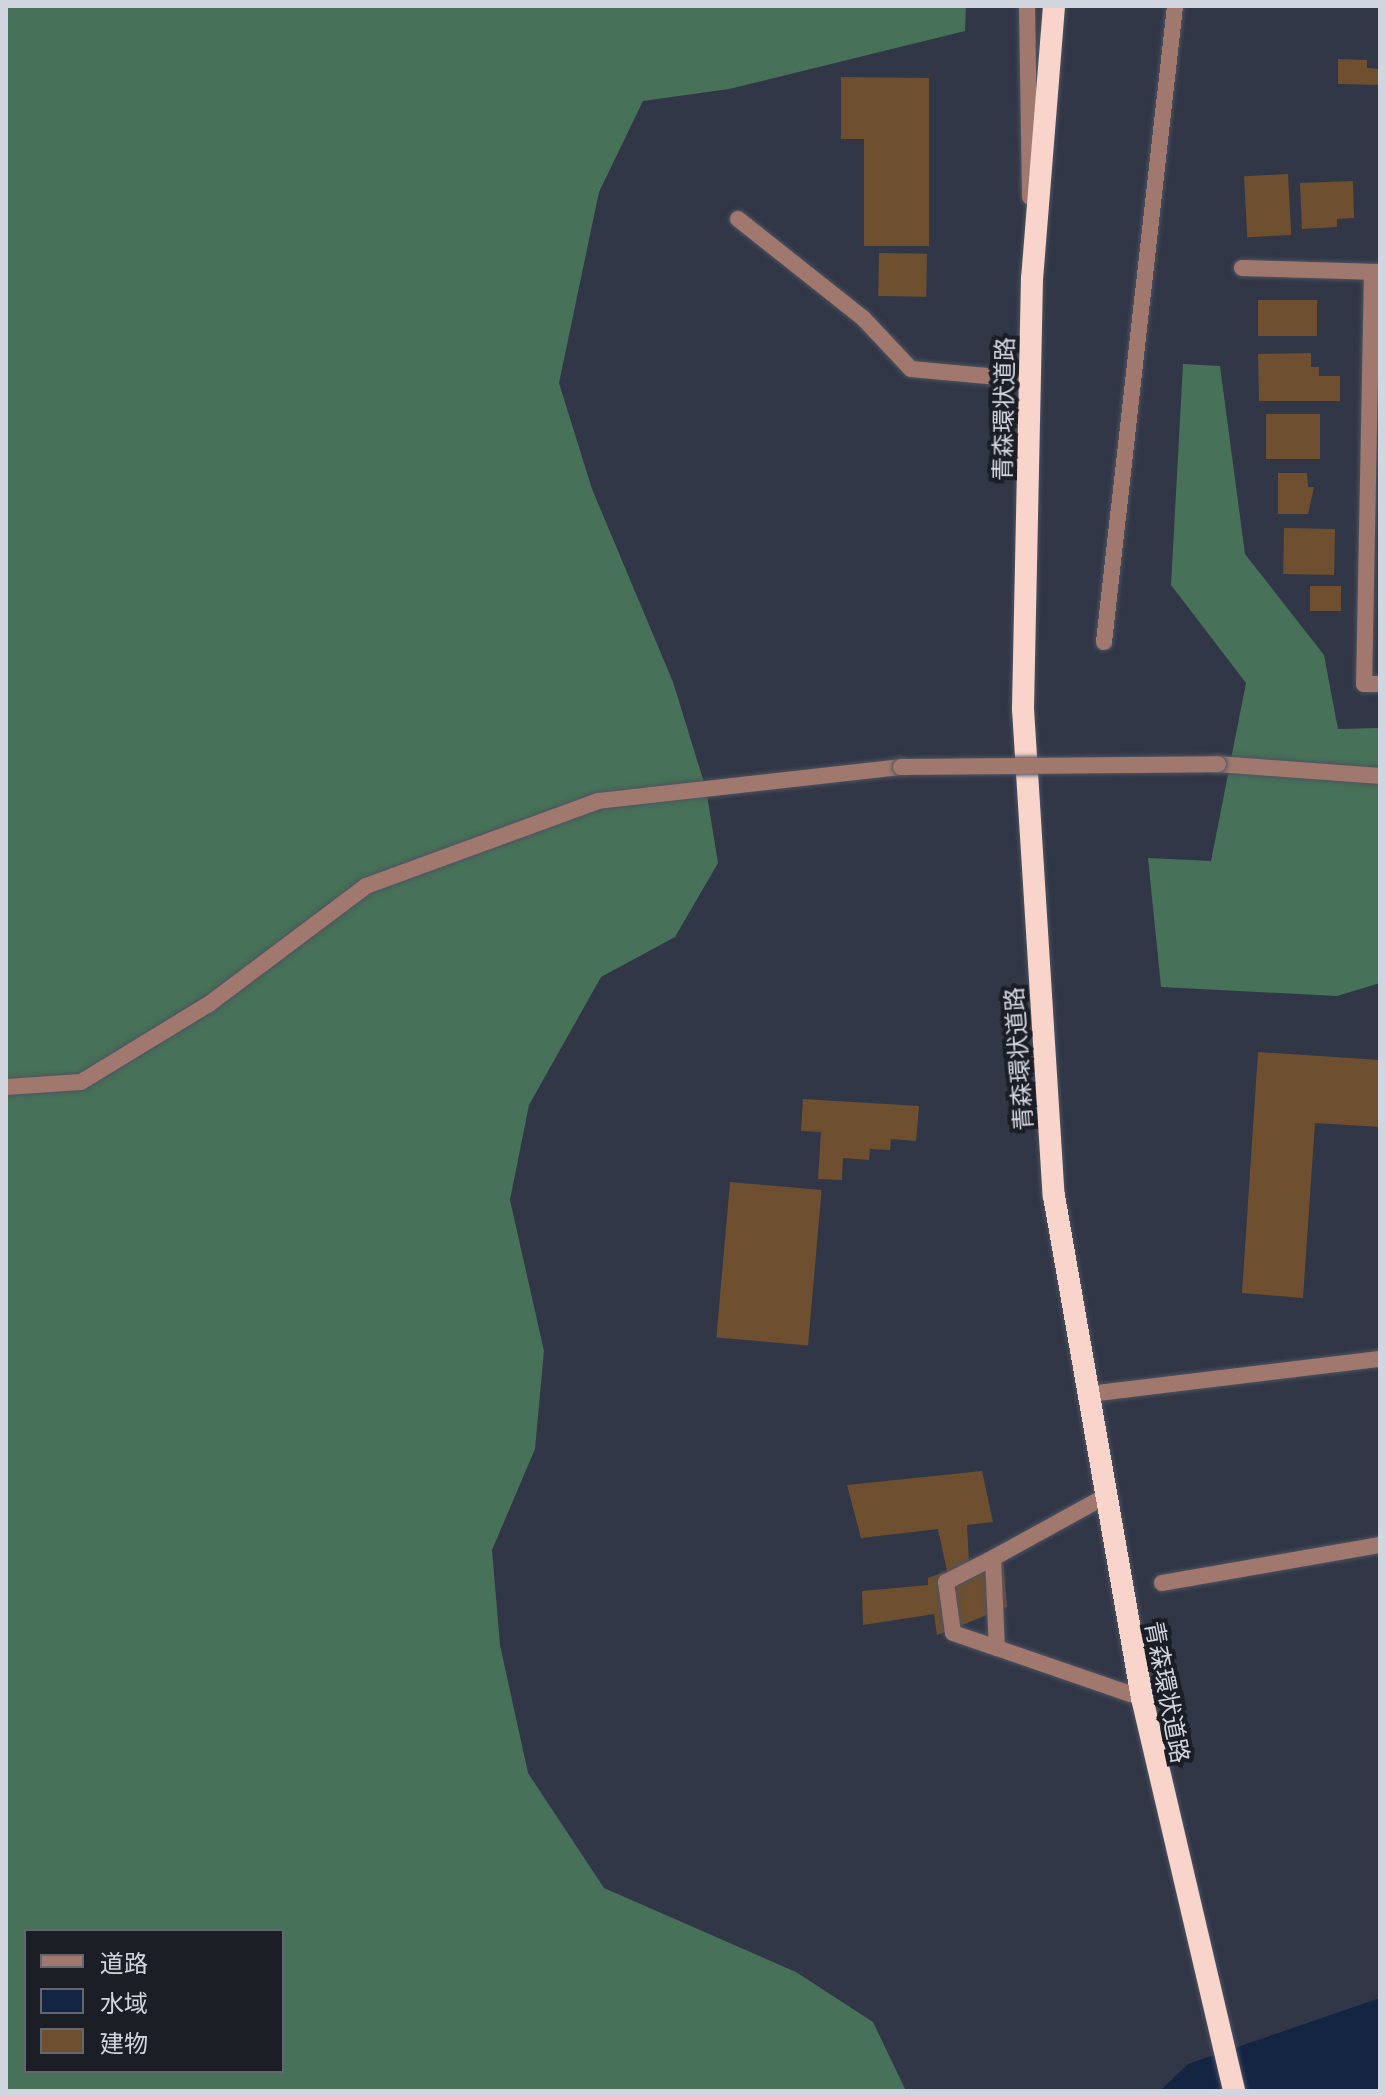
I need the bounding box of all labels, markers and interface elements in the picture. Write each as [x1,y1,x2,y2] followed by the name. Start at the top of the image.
[987,337,1019,481] street label: 青森環状道路
[999,986,1037,1132] street label: 青森環状道路
[1140,1619,1196,1765] street label: 青森環状道路
[24,1929,284,2073] legend
[100,1948,148,1977] text: 道路
[100,1988,148,2017] text: 水域
[100,2028,148,2057] text: 建物

